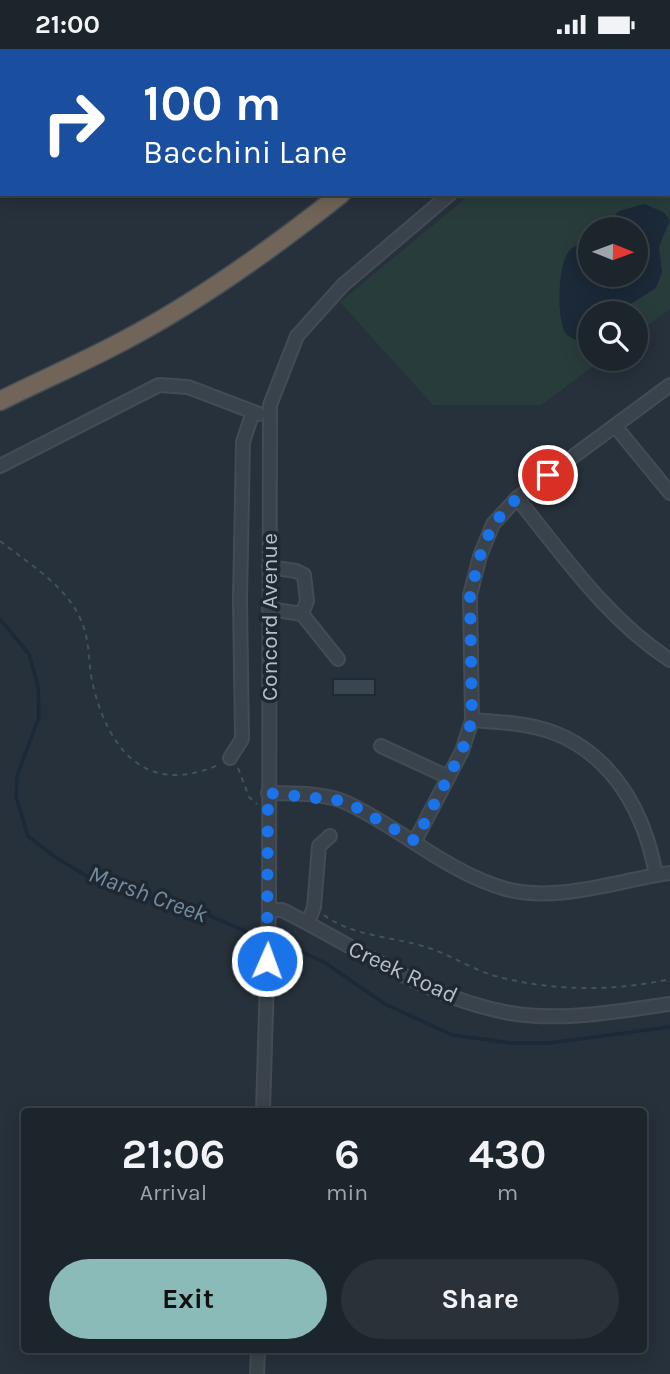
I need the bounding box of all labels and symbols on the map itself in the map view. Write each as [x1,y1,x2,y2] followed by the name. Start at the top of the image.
[578,217,648,287] north arrow
[518,445,578,505] pin
[256,533,283,701] street label: Concord Avenue
[85,860,212,929] water label: Marsh Creek
[230,924,304,998] position arrow
[344,935,462,1009] street label: Creek Road

